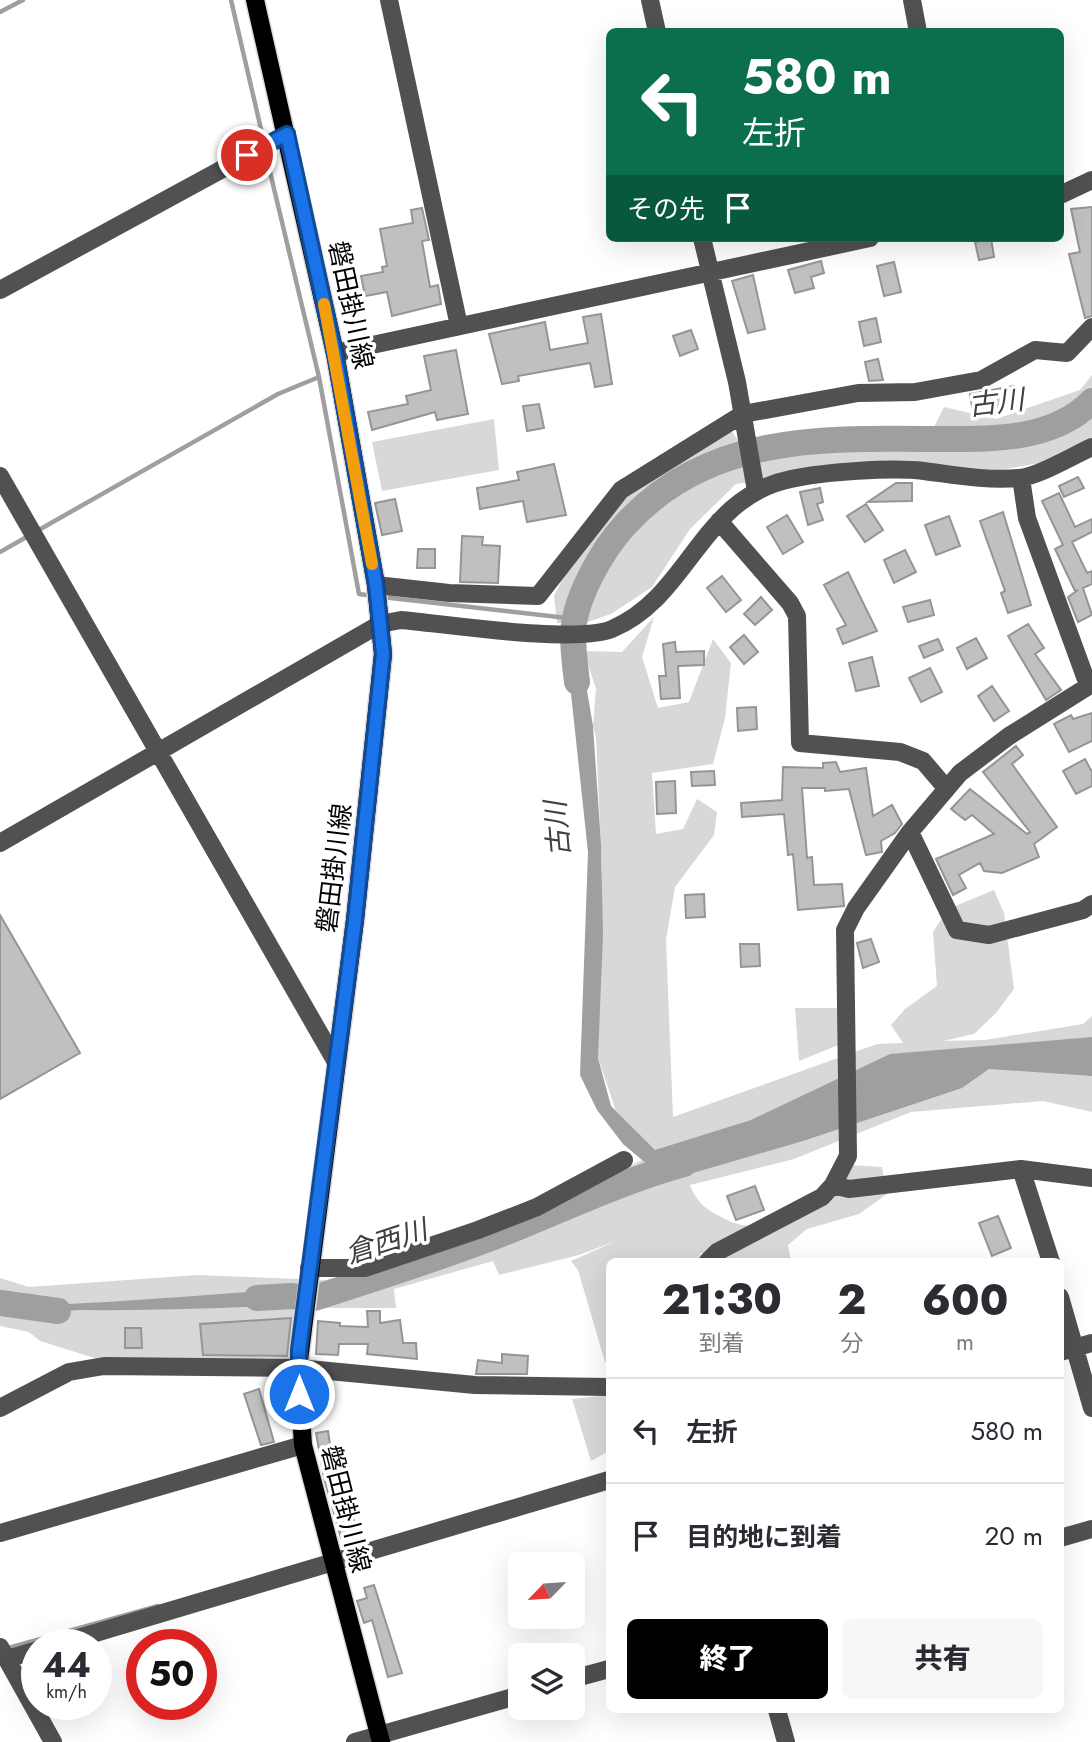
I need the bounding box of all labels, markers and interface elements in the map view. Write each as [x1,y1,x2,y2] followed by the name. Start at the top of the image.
[742,42,892,112] text: 580 m
[627,56,718,147] icon: left
[742,110,806,156] text: 左折
[217,125,277,185] pin
[228,136,266,174] icon: arrive
[719,189,757,227] icon: arrive
[627,190,705,228] text: その先
[319,237,383,373] street label: 磐田掛川線
[966,378,1029,426] water label: 古川
[534,796,580,859] water label: 古川
[307,801,361,935] street label: 磐田掛川線
[340,1208,435,1274] water label: 倉西川
[662,1269,782,1330] text: 21:30
[838,1269,866,1330] text: 2
[922,1270,1008,1331] text: 600
[956,1325,974,1359] text: m
[699,1326,745,1360] text: 到着
[840,1326,863,1360] text: 分
[262,1357,336,1431] position arrow
[627,1412,665,1450] icon: left
[970,1412,1043,1450] text: 580 m
[686,1413,738,1451] text: 左折
[312,1441,380,1577] street label: 磐田掛川線
[627,1517,665,1555] icon: arrive
[985,1517,1043,1555] text: 20 m
[686,1518,842,1556] text: 目的地に到着
[508,1552,584,1629] north arrow
[508,1552,585,1720] map controls
[627,1619,828,1699] button: 終了
[842,1619,1043,1699] button: 共有
[126,1629,217,1720] speed limit sign: 50
[42,1640,91,1690] text: 44
[508,1643,585,1720] button: layers
[46,1679,87,1705] text: km/h

